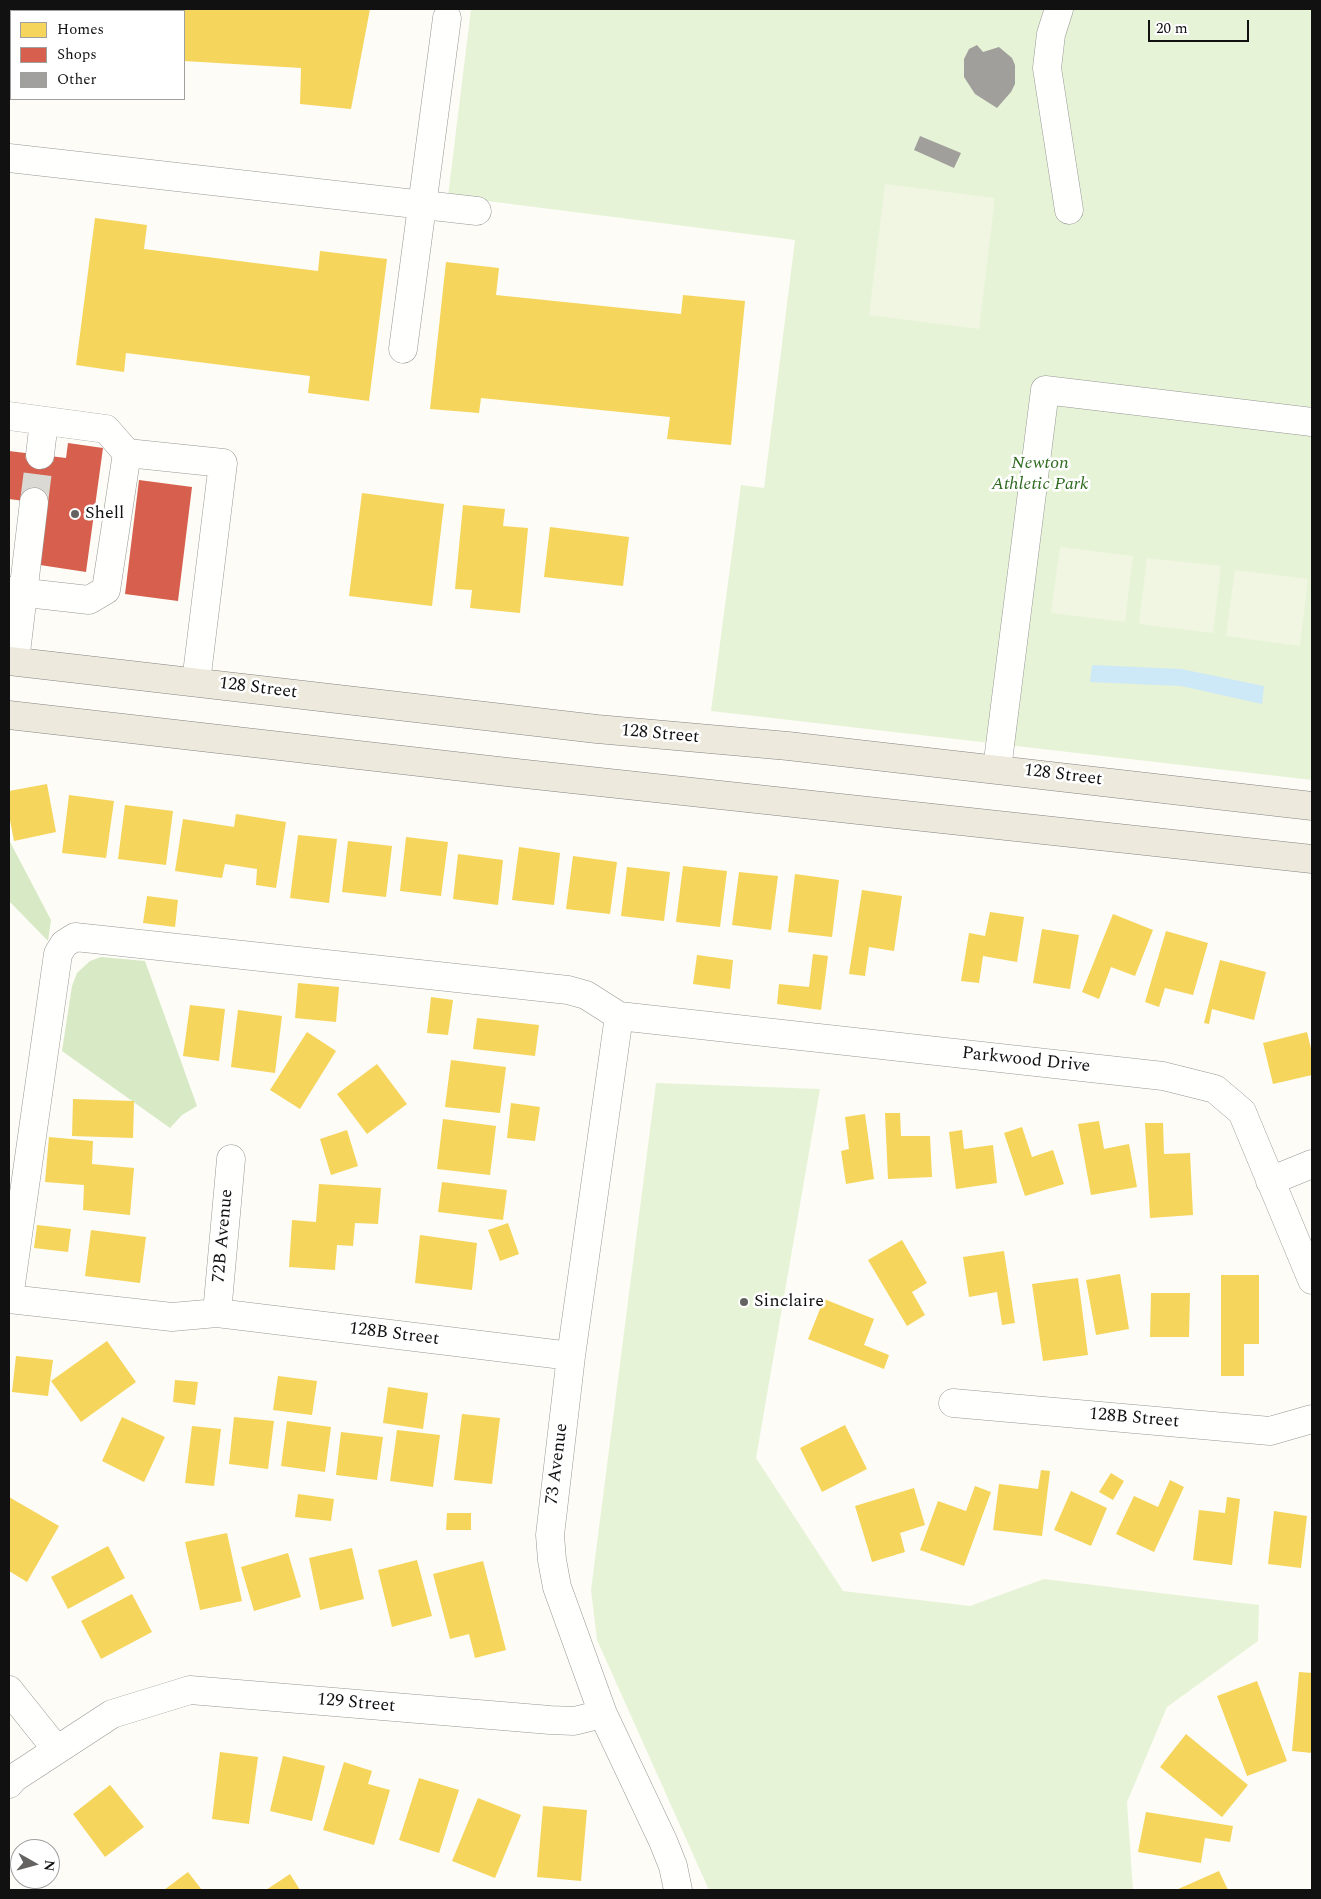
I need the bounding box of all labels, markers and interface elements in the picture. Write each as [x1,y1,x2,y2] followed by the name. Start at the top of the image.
[10,10,185,100] legend
[1151,10,1252,42] scale bar
[1156,17,1188,40] text: 20 m
[57,18,104,41] text: Homes
[57,43,97,66] text: Shops
[57,68,96,91] text: Other
[992,453,1088,496] park label: Newton Athletic Park
[85,503,124,525] place label: Shell
[69,508,81,520] marker: Shell
[218,673,298,705] street label: 128 Street
[620,721,700,749] street label: 128 Street
[1023,760,1103,792] street label: 128 Street
[961,1044,1091,1078] street label: Parkwood Drive
[209,1188,239,1284] street label: 72B Avenue
[754,1291,824,1313] place label: Sinclaire
[738,1296,750,1308] marker: Sinclaire
[348,1319,440,1351] street label: 128B Street
[1088,1404,1180,1434] street label: 128B Street
[542,1422,574,1506] street label: 73 Avenue
[316,1690,396,1718] street label: 129 Street
[10,1839,60,1889] north arrow
[38,1859,61,1873] text: N

